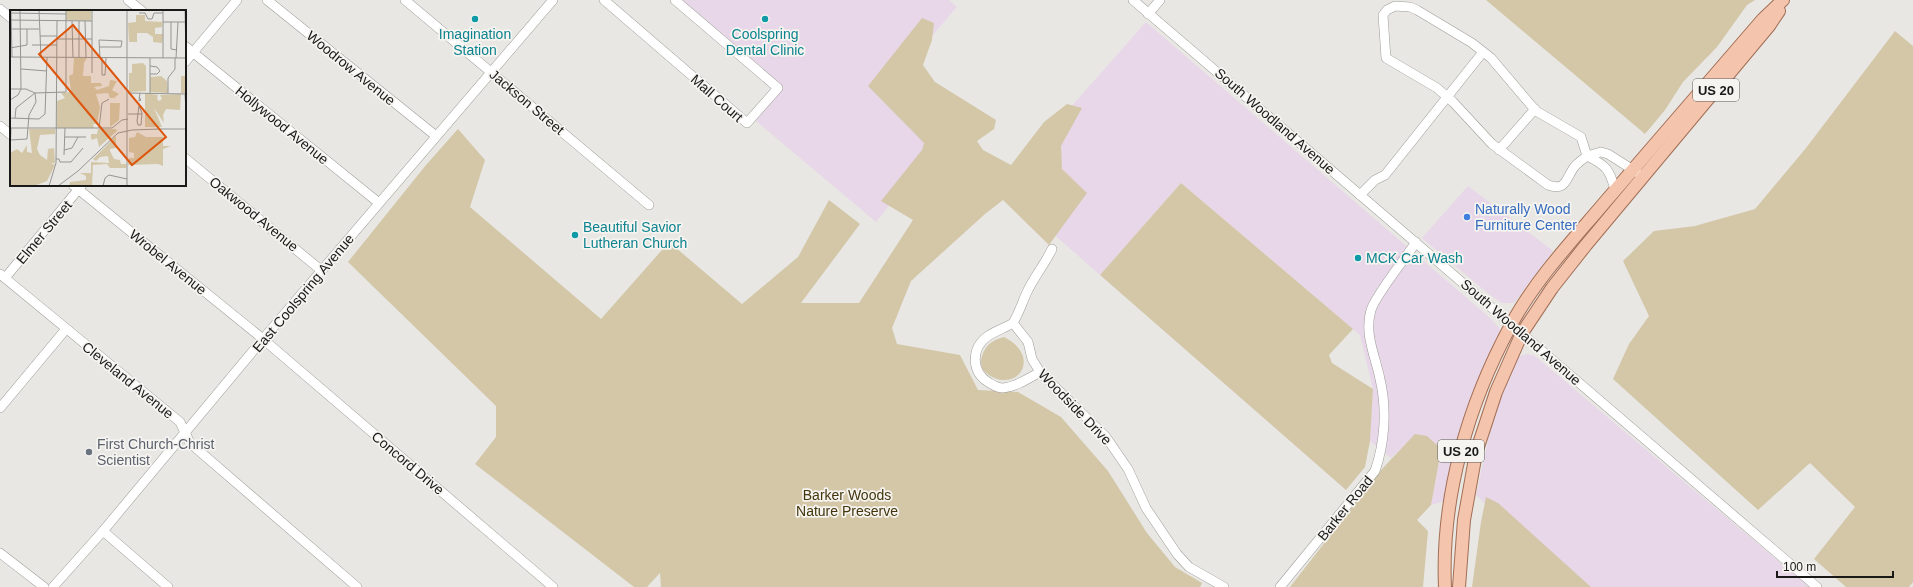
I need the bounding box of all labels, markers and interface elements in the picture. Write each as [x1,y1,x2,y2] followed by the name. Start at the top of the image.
[10,10,186,186] inset map
[470,14,480,24] marker: Imagination Station
[760,14,770,24] marker: Coolspring Dental Clinic
[439,26,511,58] place label: Imagination Station
[726,26,804,58] place label: Coolspring Dental Clinic
[304,27,399,109] street label: Woodrow Avenue
[1212,65,1338,178] street label: South Woodland Avenue
[486,66,568,138] street label: Jackson Street
[688,71,746,125] street label: Mall Court
[1693,79,1739,101] road number: US 20
[232,83,332,168] street label: Hollywood Avenue
[206,173,302,255] street label: Oakwood Avenue
[13,197,75,267] street label: Elmer Street
[1475,201,1577,233] place label: Naturally Wood Furniture Center
[1462,212,1472,222] marker: Naturally Wood Furniture Center
[583,219,687,251] place label: Beautiful Savior Lutheran Church
[126,226,210,298] street label: Wrobel Avenue
[570,230,580,240] marker: Beautiful Savior Lutheran Church
[249,231,357,355] street label: East Coolspring Avenue
[1366,250,1463,266] place label: MCK Car Wash
[1353,253,1363,263] marker: MCK Car Wash
[1458,276,1584,389] street label: South Woodland Avenue
[79,338,177,422] street label: Cleveland Avenue
[1035,366,1115,448] street label: Woodside Drive
[369,428,448,498] street label: Concord Drive
[97,436,215,468] place label: First Church-Christ Scientist
[1438,440,1484,462] road number: US 20
[84,447,94,457] marker: First Church-Christ Scientist
[1314,472,1376,544] street label: Barker Road
[796,487,898,519] park label: Barker Woods Nature Preserve
[1777,553,1893,579] scale bar
[1783,560,1816,574] text: 100 m

